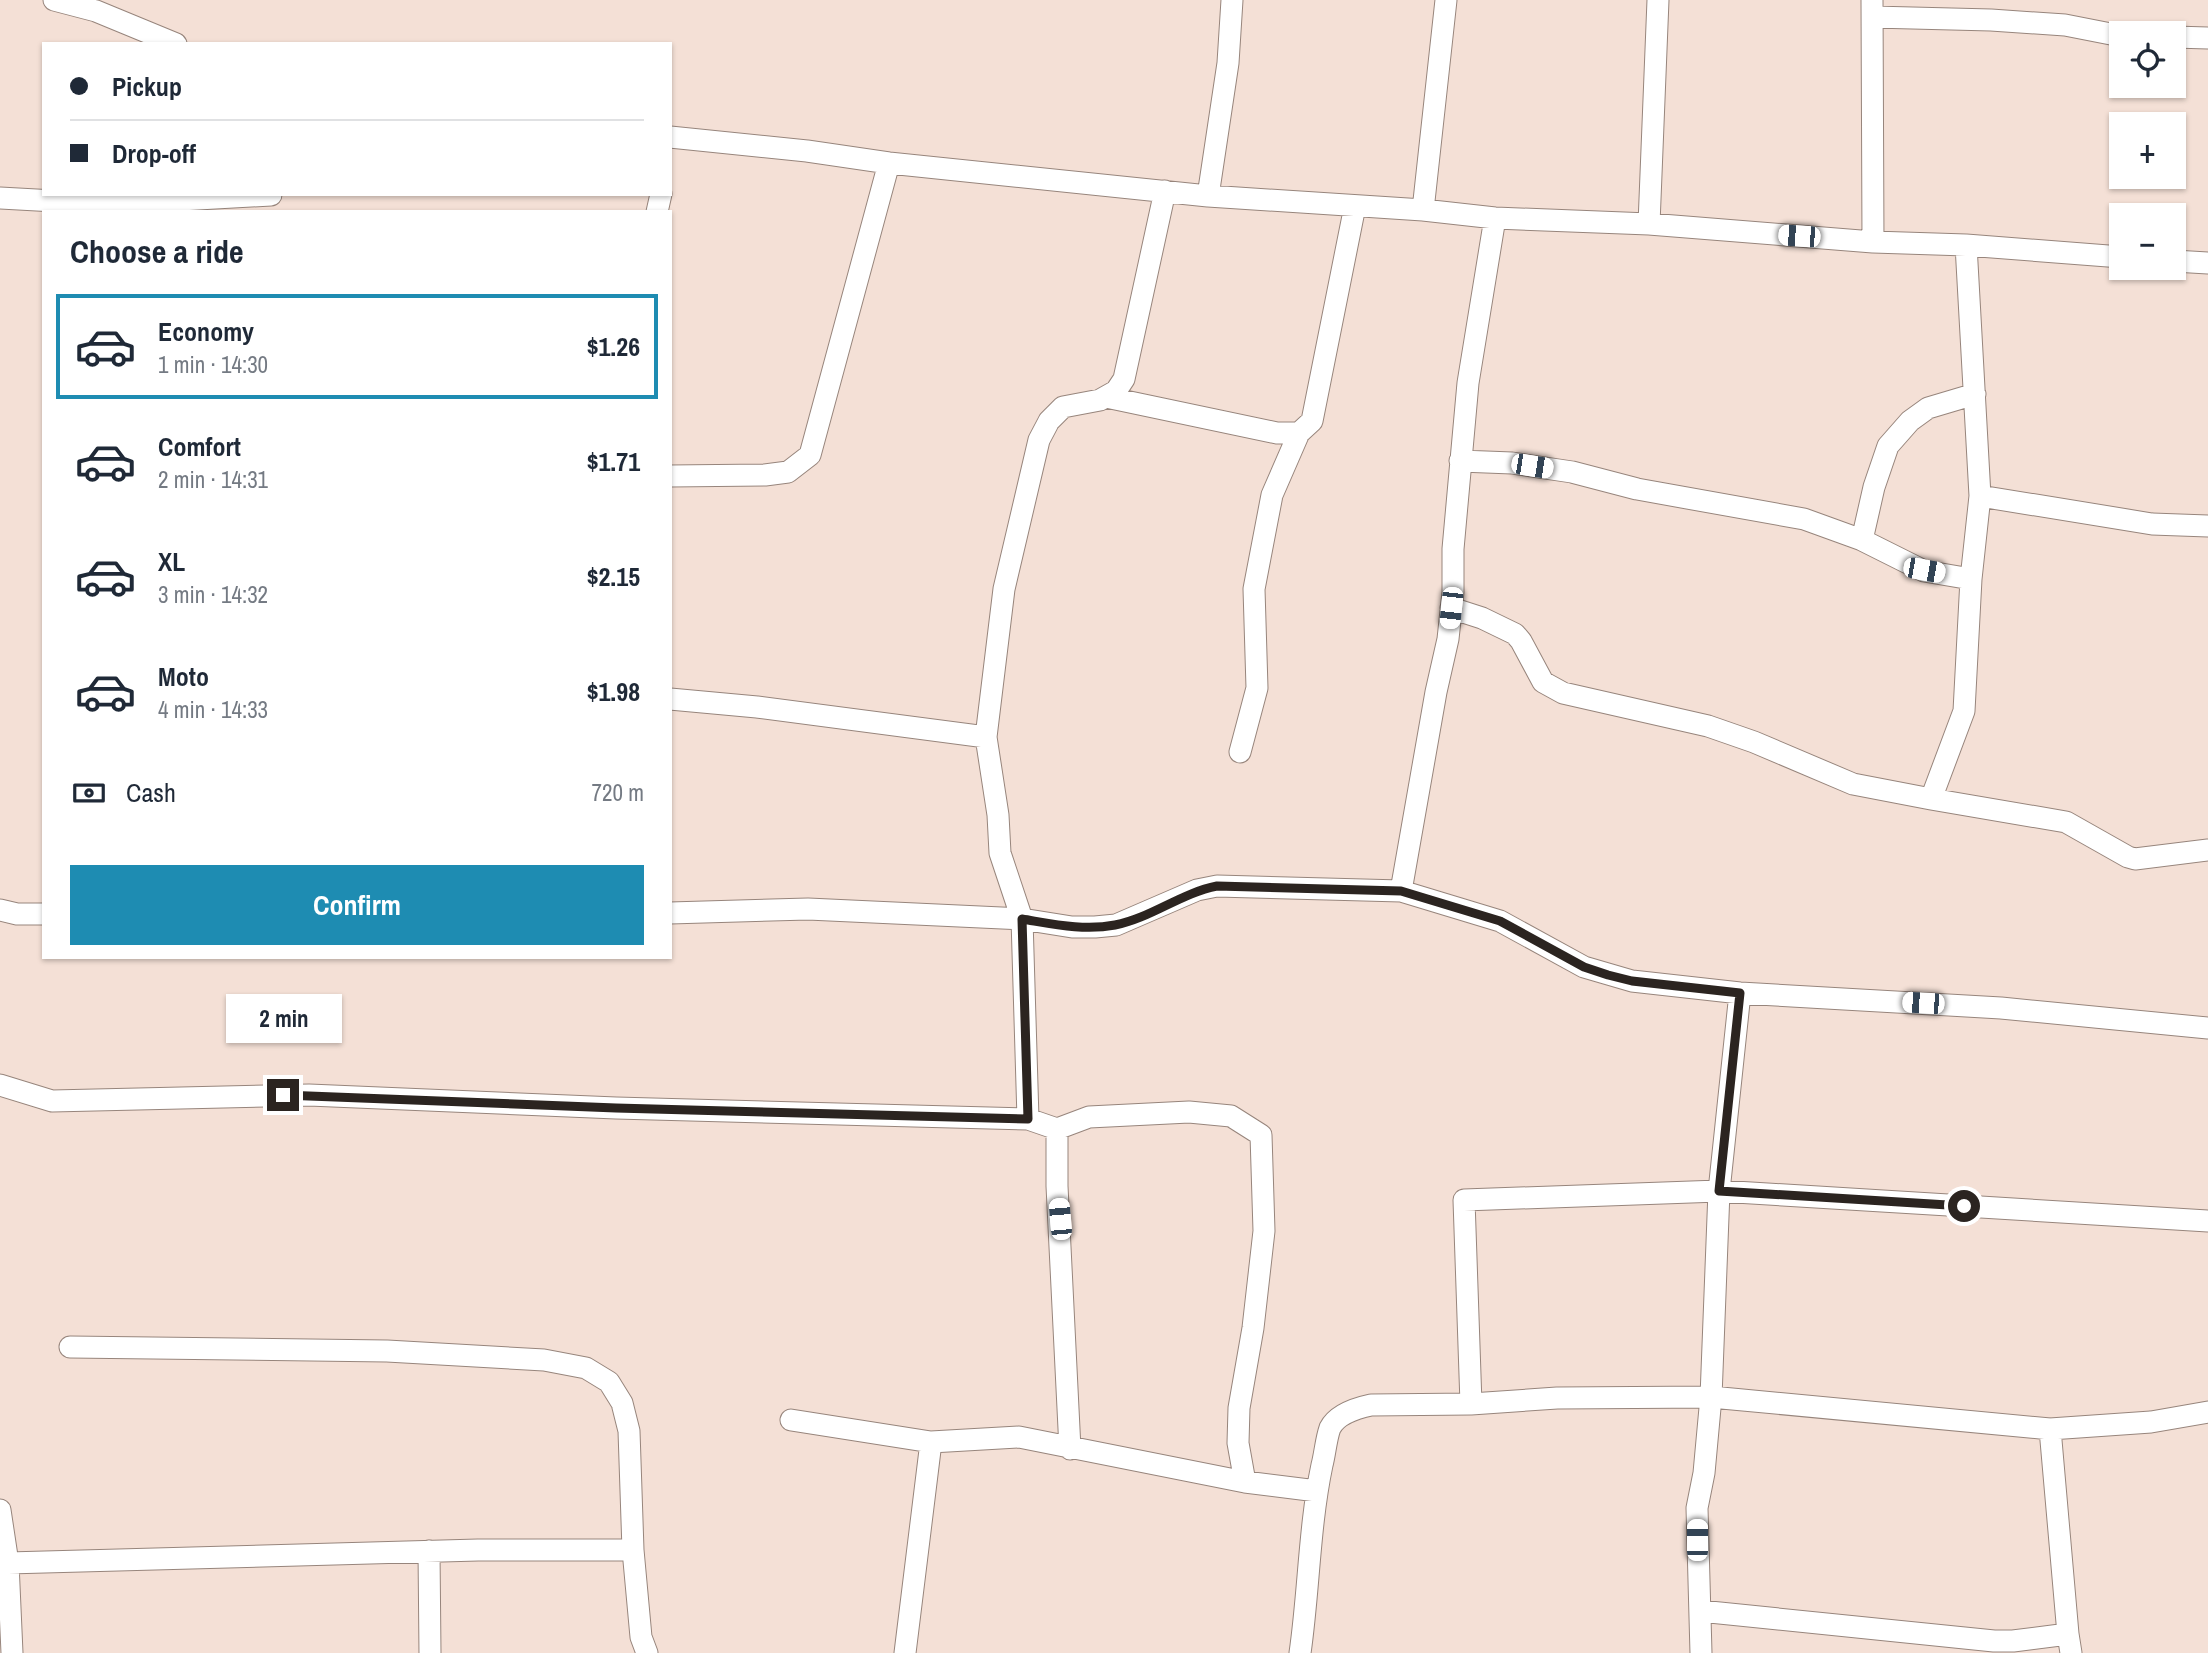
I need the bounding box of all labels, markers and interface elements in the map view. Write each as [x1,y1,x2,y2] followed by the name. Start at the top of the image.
[2109,21,2186,280] map controls
[2109,21,2186,98] button: locate
[112,69,182,104] text: Pickup
[2109,112,2186,189] button: +
[112,136,196,171] text: Drop-off
[2109,203,2186,280] button: −
[1778,224,1821,248] car
[70,230,244,273] text: Choose a ride
[158,314,254,349] text: Economy
[74,315,137,378] icon: car
[587,329,640,364] text: $1.26
[158,349,268,380] text: 1 min · 14:30
[158,429,241,464] text: Comfort
[74,430,137,493] icon: car
[587,444,640,479] text: $1.71
[1510,452,1555,480] car
[158,464,268,495] text: 2 min · 14:31
[158,544,185,579] text: XL
[74,545,137,608] icon: car
[1902,556,1947,584] car
[587,559,640,594] text: $2.15
[158,579,268,610] text: 3 min · 14:32
[1439,586,1464,630] car
[158,659,209,694] text: Moto
[74,660,137,723] icon: car
[587,674,640,709] text: $1.98
[158,694,268,725] text: 4 min · 14:33
[70,774,108,812] icon: cash
[126,775,176,810] text: Cash
[592,777,644,808] text: 720 m
[70,865,644,945] button: Confirm
[1902,991,1945,1015] car
[225,993,341,1042] callout: 2 min
[259,1003,309,1034] text: 2 min
[267,1079,299,1111] route end
[1948,1190,1980,1222] route start
[1048,1197,1073,1241] car
[1687,1519,1708,1561] car

